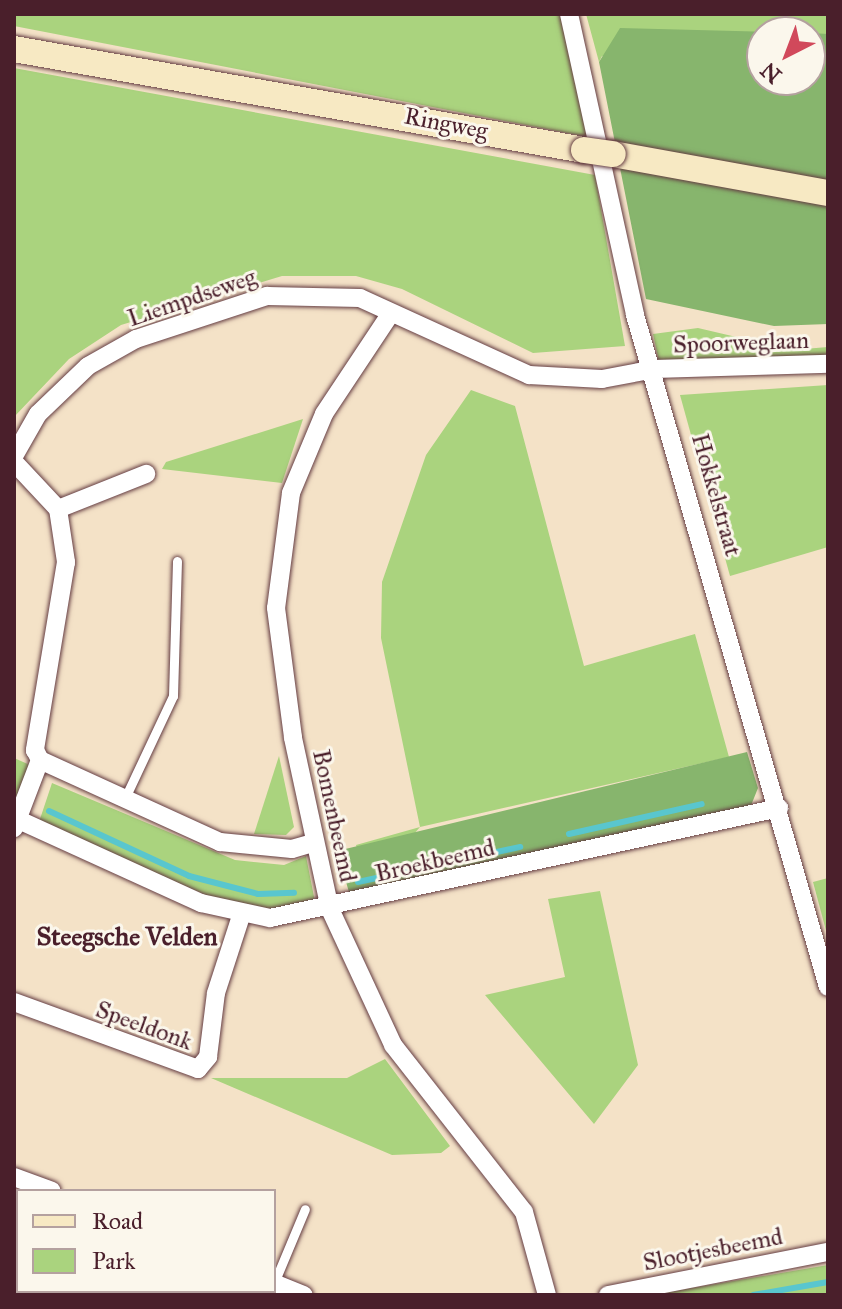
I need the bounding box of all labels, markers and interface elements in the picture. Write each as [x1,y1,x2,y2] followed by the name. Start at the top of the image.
[746,16,826,96] north arrow
[755,56,787,89] text: N
[402,102,490,146] street label: Ringweg
[124,263,260,333] street label: Liempdseweg
[673,326,809,360] street label: Spoorweglaan
[685,430,747,560] street label: Hokkelstraat
[306,747,362,885] street label: Bomenbeemd
[372,833,498,889] street label: Broekbeemd
[36,921,218,953] district label: Steegsche Velden
[92,995,196,1057] street label: Speeldonk
[16,1189,276,1293] legend
[92,1206,143,1236] text: Road
[641,1222,785,1278] street label: Slootjesbeemd
[92,1246,135,1276] text: Park

